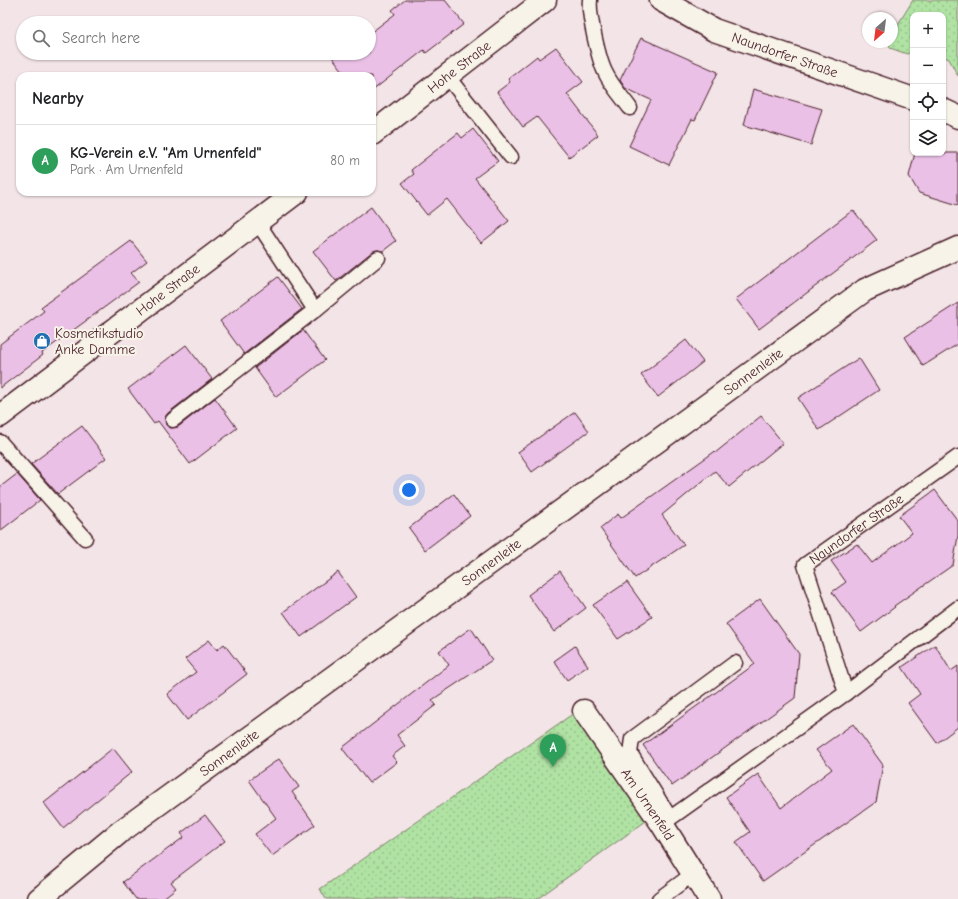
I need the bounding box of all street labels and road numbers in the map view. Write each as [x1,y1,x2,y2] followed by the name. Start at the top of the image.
[730,28,840,81] street label: Naundorfer Straße
[424,37,494,96] street label: Hohe Straße
[132,260,203,319] street label: Hohe Straße
[720,344,786,399] street label: Sonnenleite
[806,490,907,568] street label: Naundorfer Straße
[458,535,524,589] street label: Sonnenleite
[196,725,262,780] street label: Sonnenleite
[618,765,678,843] street label: Am Urnenfeld

